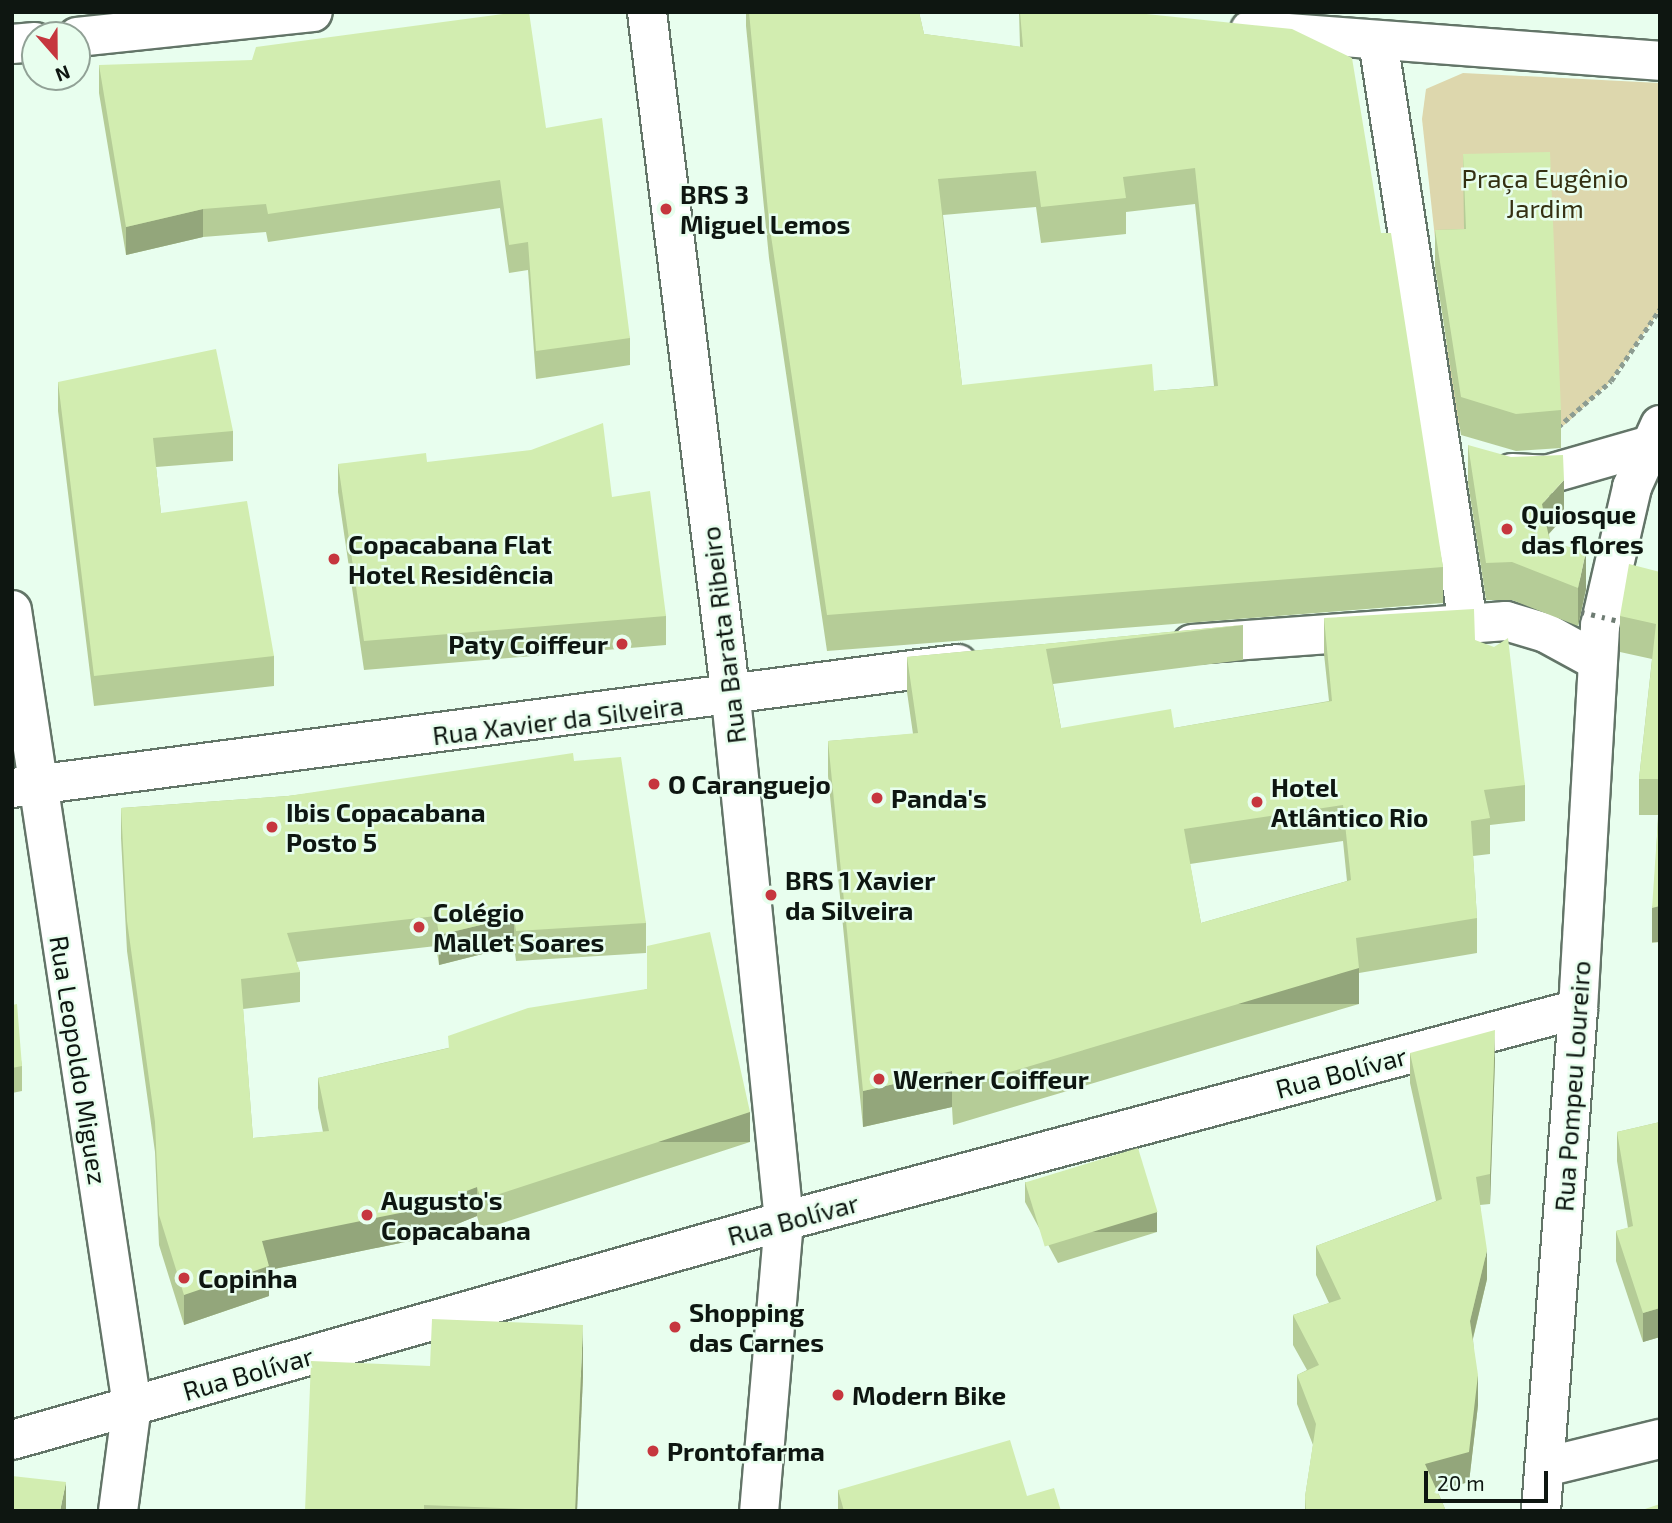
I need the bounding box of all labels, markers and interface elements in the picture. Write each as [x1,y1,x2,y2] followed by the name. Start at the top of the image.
[21,21,91,91] north arrow
[52,61,74,87] text: N
[1462,162,1628,224] park label: Praça Eugênio Jardim
[680,178,851,240] place label: BRS 3 Miguel Lemos
[658,201,674,217] marker: BRS 3 Miguel Lemos
[1521,498,1644,560] place label: Quiosque das flores
[1499,521,1515,537] marker: Quiosque das flores
[694,525,752,745] street label: Rua Barata Ribeiro
[348,528,554,590] place label: Copacabana Flat Hotel Residência
[326,551,342,567] marker: Copacabana Flat Hotel Residência
[448,628,608,660] place label: Paty Coiffeur
[614,636,630,652] marker: Paty Coiffeur
[430,689,686,751] street label: Rua Xavier da Silveira
[668,768,831,800] place label: O Caranguejo
[1271,771,1428,832] place label: Hotel Atlântico Rio
[646,776,662,792] marker: O Caranguejo
[891,782,987,814] place label: Panda's
[869,790,885,806] marker: Panda's
[1249,794,1265,810] marker: Hotel Atlântico Rio
[286,796,485,858] place label: Ibis Copacabana Posto 5
[264,819,280,835] marker: Ibis Copacabana Posto 5
[785,864,935,926] place label: BRS 1 Xavier da Silveira
[763,887,779,903] marker: BRS 1 Xavier da Silveira
[433,896,604,958] place label: Colégio Mallet Soares
[411,919,427,935] marker: Colégio Mallet Soares
[44,933,114,1187] street label: Rua Leopoldo Miguez
[1548,959,1596,1213] street label: Rua Pompeu Loureiro
[1272,1040,1410,1104] street label: Rua Bolívar
[893,1063,1089,1095] place label: Werner Coiffeur
[871,1071,887,1087] marker: Werner Coiffeur
[381,1184,531,1246] place label: Augusto's Copacabana
[724,1187,862,1251] street label: Rua Bolívar
[359,1207,375,1223] marker: Augusto's Copacabana
[198,1262,297,1294] place label: Copinha
[176,1270,192,1286] marker: Copinha
[689,1296,824,1358] place label: Shopping das Carnes
[667,1319,683,1335] marker: Shopping das Carnes
[179,1339,317,1407] street label: Rua Bolívar
[852,1379,1006,1411] place label: Modern Bike
[830,1387,846,1403] marker: Modern Bike
[667,1435,825,1467] place label: Prontofarma
[645,1443,661,1459] marker: Prontofarma
[1427,1456,1551,1500] scale bar
[1437,1470,1485,1495] text: 20 m

